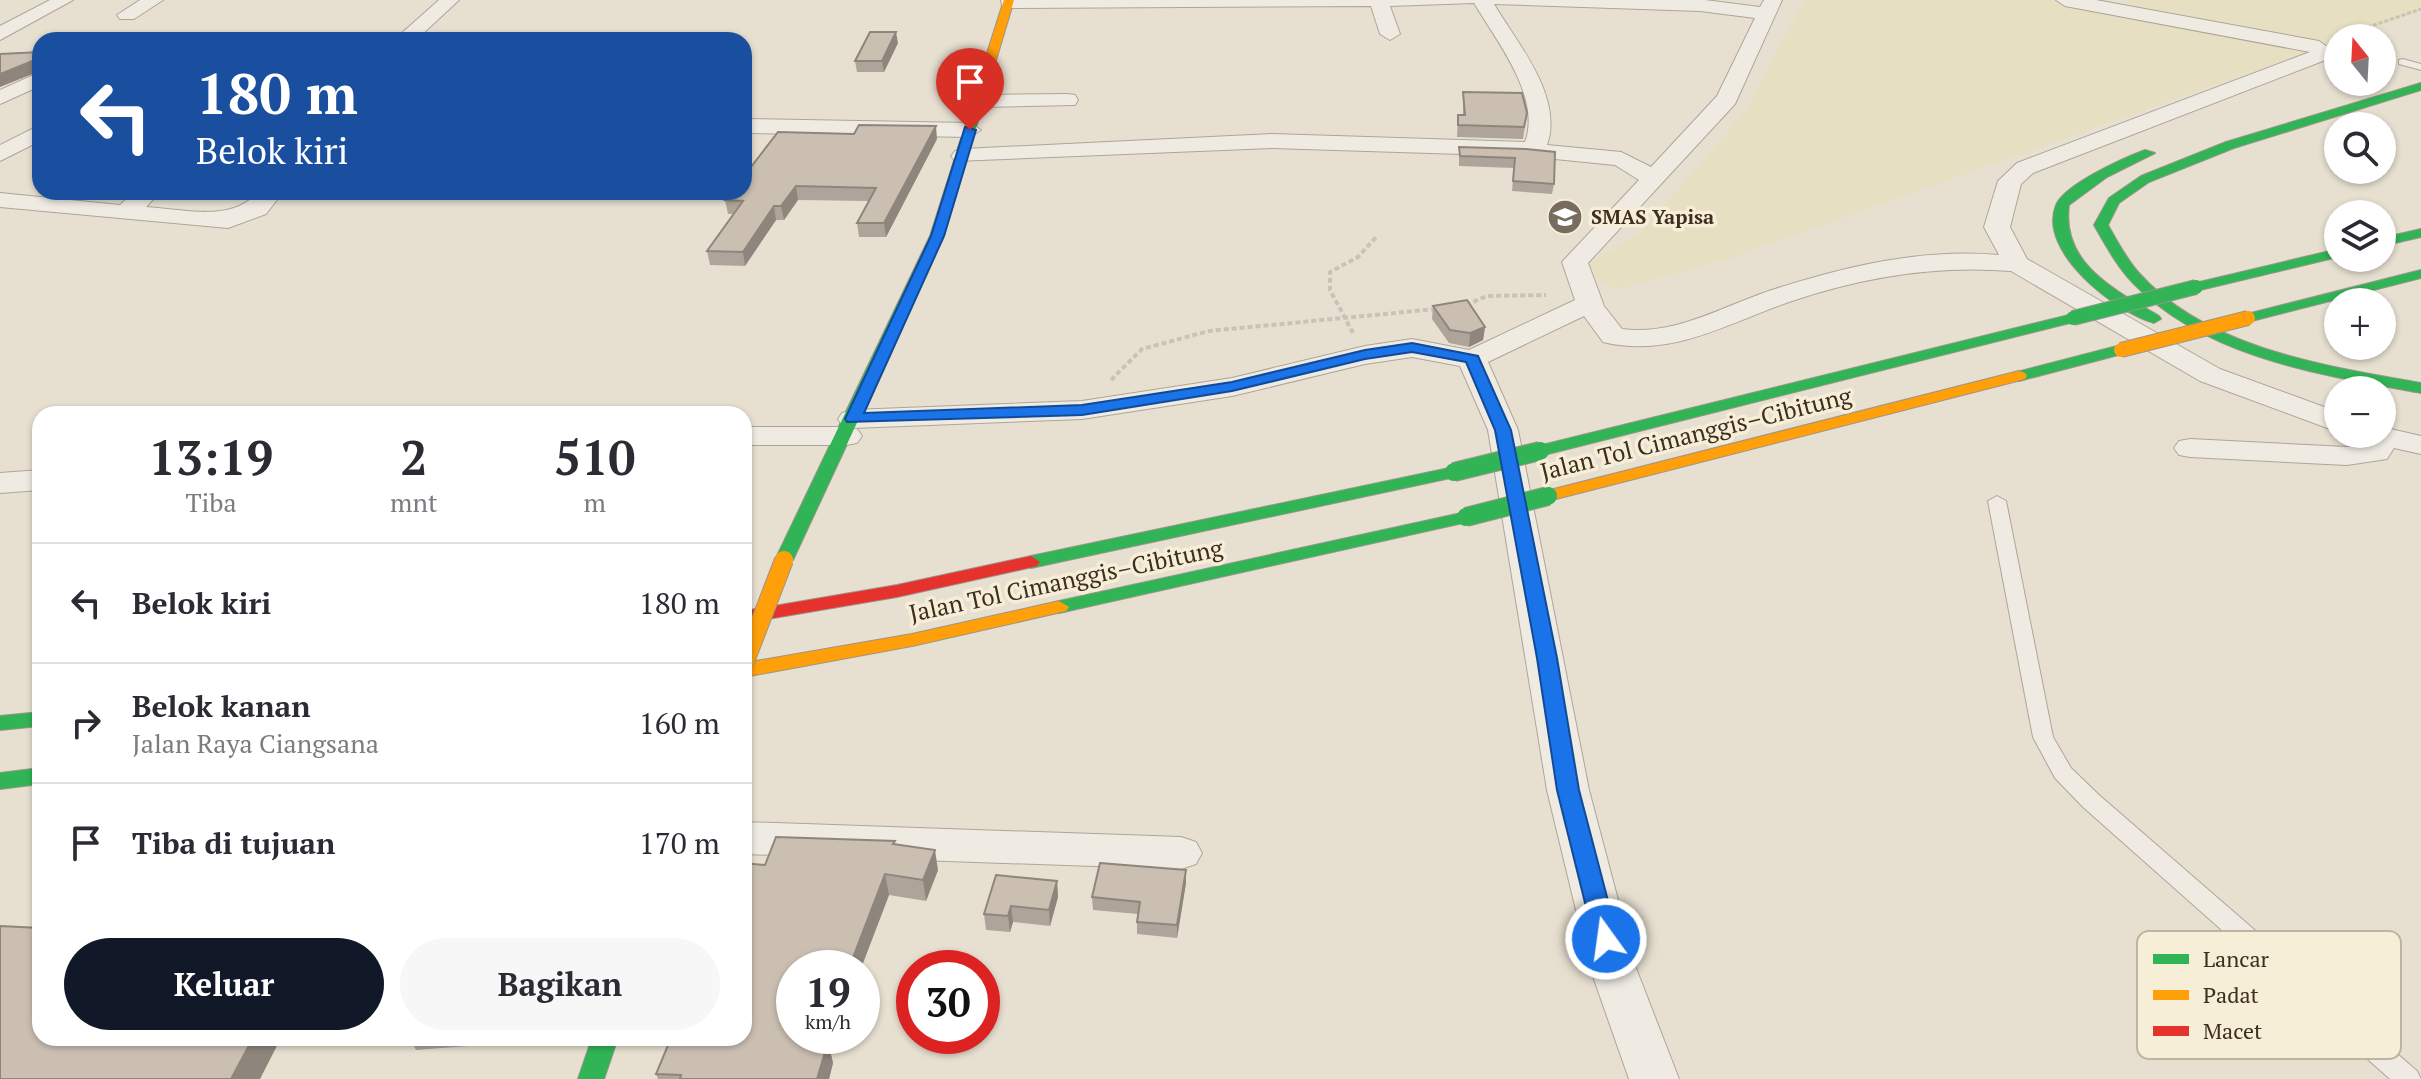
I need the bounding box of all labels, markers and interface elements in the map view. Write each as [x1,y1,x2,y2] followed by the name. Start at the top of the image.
[2324,24,2396,96] north arrow
[2324,24,2396,448] map controls
[936,48,1004,130] pin
[196,56,358,130] text: 180 m
[948,60,992,104] icon: arrive
[64,64,168,168] icon: left
[2324,112,2396,184] button: search
[196,127,348,174] text: Belok kiri
[1546,198,1584,236] school or university icon: SMAS Yapisa
[2324,200,2396,272] button: layers
[1591,203,1714,230] place label: SMAS Yapisa
[2324,288,2396,360] button: +
[2324,376,2396,448] button: −
[1537,379,1855,487] street label: Jalan Tol Cimanggis–Cibitung
[149,425,273,489] text: 13:19
[400,425,427,489] text: 2
[554,425,635,489] text: 510
[185,485,237,519] text: Tiba
[390,485,438,519] text: mnt
[584,485,606,519] text: m
[906,531,1226,629] street label: Jalan Tol Cimanggis–Cibitung
[64,581,108,625] icon: left
[132,583,271,623] text: Belok kiri
[639,583,720,623] text: 180 m
[132,686,311,726] text: Belok kanan
[64,701,108,745] icon: right
[639,703,720,743] text: 160 m
[132,726,379,760] text: Jalan Raya Ciangsana
[64,821,108,865] icon: arrive
[132,823,335,863] text: Tiba di tujuan
[639,823,720,863] text: 170 m
[1564,897,1648,981] position arrow
[2137,931,2401,1059] legend
[64,938,384,1030] button: Keluar
[400,938,720,1030] button: Bagikan
[2203,944,2270,973] text: Lancar
[896,950,1000,1054] speed limit sign: 30
[805,965,851,1018] text: 19
[2203,980,2259,1009] text: Padat
[805,1008,851,1035] text: km/h
[2203,1016,2262,1045] text: Macet

